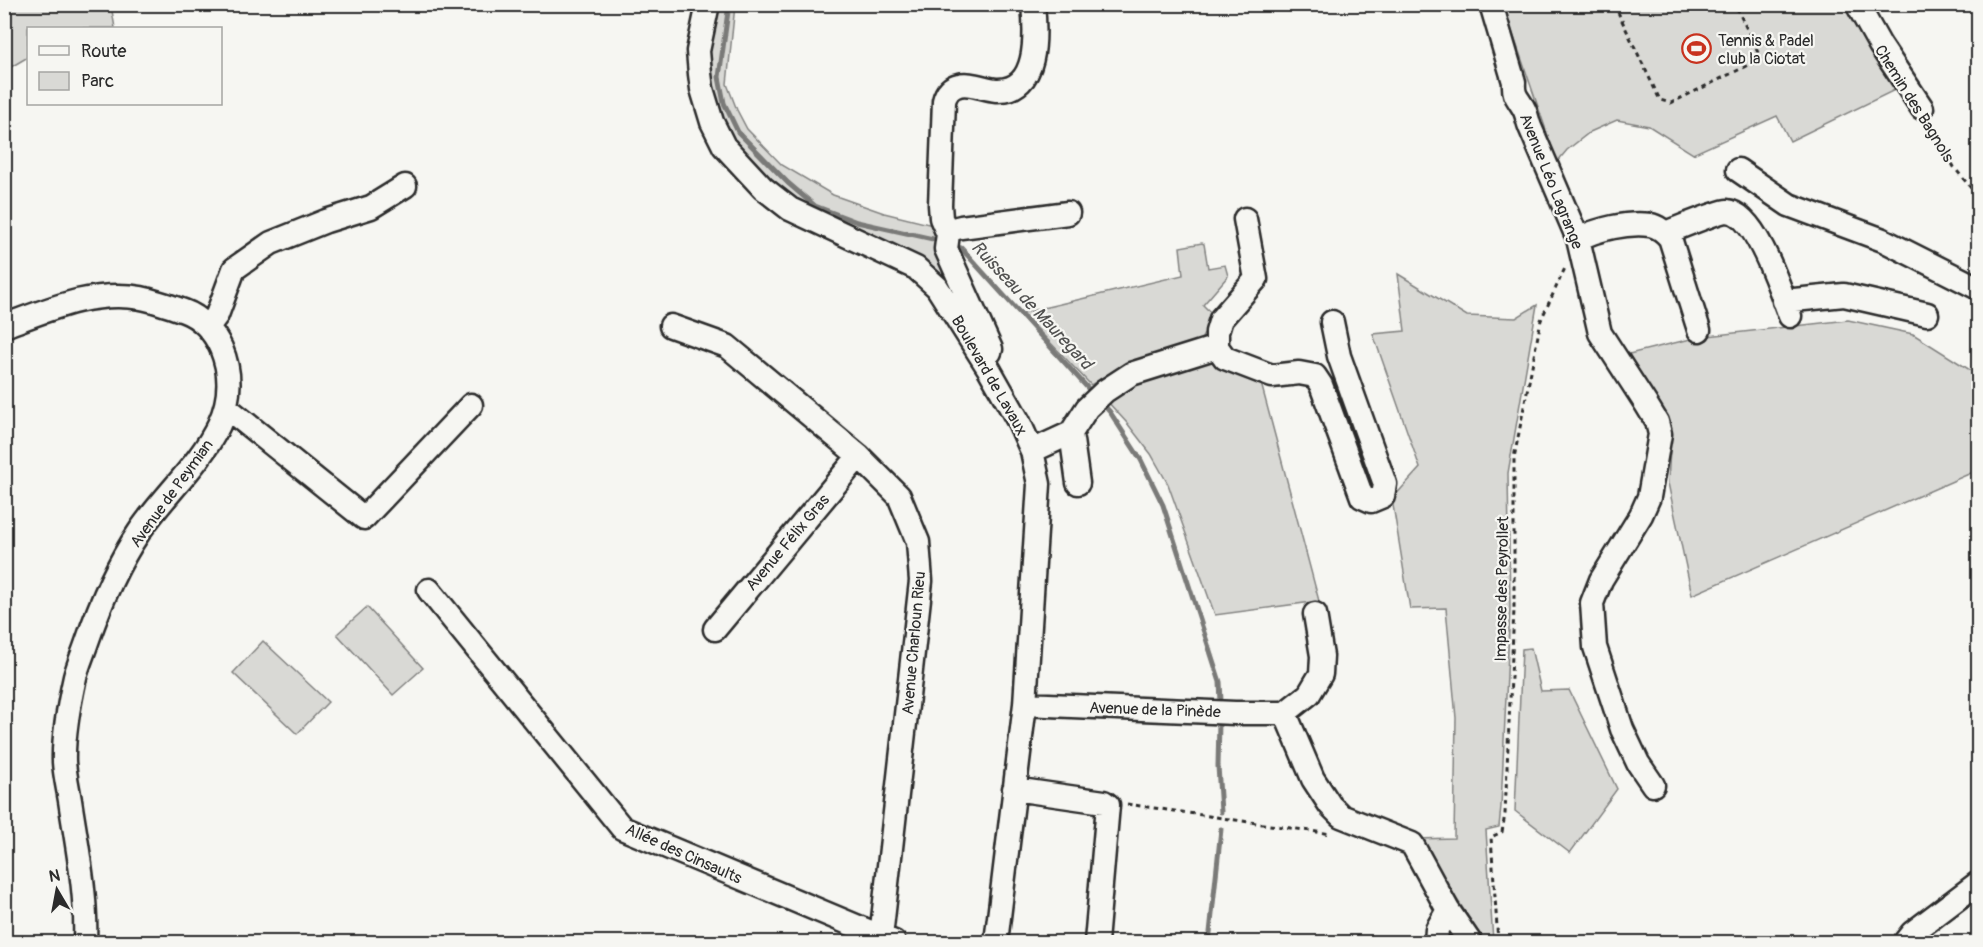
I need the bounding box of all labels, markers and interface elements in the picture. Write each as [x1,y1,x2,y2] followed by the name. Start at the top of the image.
[27,27,222,105] legend
[1718,31,1814,69] place label: Tennis & Padel club la Ciotat
[1681,33,1713,65] sports icon: Tennis & Padel club la Ciotat
[81,40,126,63] text: Route
[1870,41,1958,166] street label: Chemin des Bagnols
[81,70,114,93] text: Parc
[1515,111,1587,252] street label: Avenue Léo Lagrange
[966,236,1099,376] water label: Ruisseau de Mauregard
[947,312,1032,439] street label: Boulevard de Lavaux
[126,436,218,552] street label: Avenue de Peymian
[742,490,834,595] street label: Avenue Félix Gras
[1491,516,1513,662] street label: Impasse des Peyrollet
[898,570,930,716] street label: Avenue Charloun Rieu
[1089,698,1221,722] street label: Avenue de la Pinède
[622,819,745,889] street label: Allée des Cinsaults
[27,860,87,920] north arrow
[48,865,62,887] text: N

